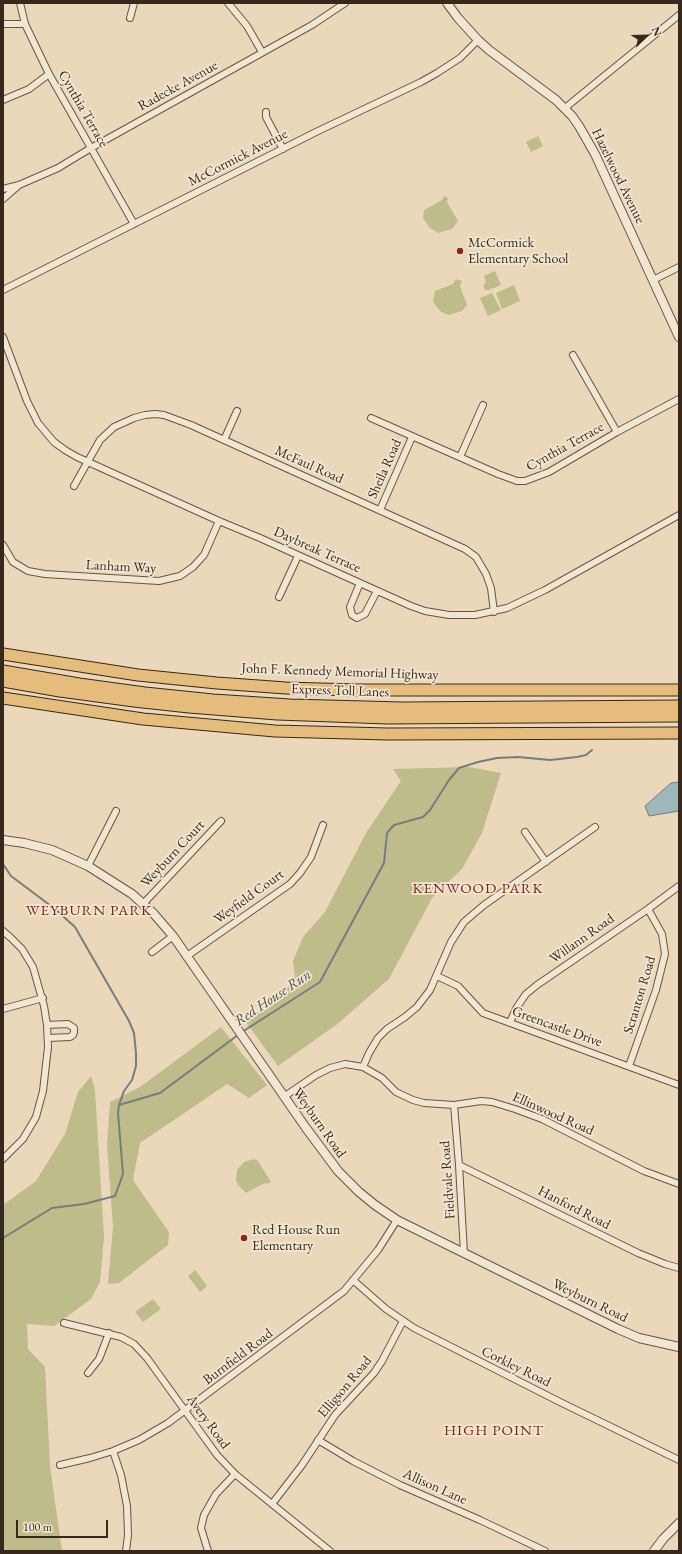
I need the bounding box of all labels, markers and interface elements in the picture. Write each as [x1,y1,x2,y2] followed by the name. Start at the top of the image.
[626,16,666,56] north arrow
[649,24,665,38] text: N
[135,57,221,115] street label: Radecke Avenue
[54,68,112,150] street label: Cynthia Terrace
[186,126,290,190] street label: McCormick Avenue
[588,126,648,226] street label: Hazelwood Avenue
[468,235,568,268] place label: McCormick Elementary School
[455,246,465,256] marker: McCormick Elementary School
[523,419,607,475] street label: Cynthia Terrace
[364,437,406,501] street label: Sheila Road
[272,442,346,488] street label: McFaul Road
[271,523,363,577] street label: Daybreak Terrace
[85,557,157,577] street label: Lanham Way
[241,660,439,684] street label: John F. Kennedy Memorial Highway
[291,681,389,701] street label: Express Toll Lanes
[138,817,208,891] street label: Weyburn Court
[211,866,287,928] street label: Weyfield Court
[412,880,544,898] district label: KENWOOD PARK
[26,902,152,920] district label: WEYBURN PARK
[546,911,618,967] street label: Willann Road
[620,954,660,1036] street label: Scranton Road
[231,966,315,1030] water label: Red House Run
[510,1003,604,1051] street label: Greencastle Drive
[289,1085,349,1161] street label: Weyburn Road
[510,1089,596,1139] street label: Ellinwood Road
[437,1140,459,1220] street label: Fieldvale Road
[535,1183,613,1233] street label: Hanford Road
[252,1222,340,1254] place label: Red House Run Elementary
[239,1233,249,1243] marker: Red House Run Elementary
[550,1276,630,1326] street label: Weyburn Road
[200,1325,276,1389] street label: Burnfield Road
[479,1343,553,1391] street label: Corkley Road
[314,1353,376,1421] street label: Elligson Road
[183,1392,233,1452] street label: Avery Road
[444,1422,544,1440] district label: HIGH POINT
[400,1465,470,1509] street label: Allison Lane
[18,1512,110,1538] scale bar
[23,1519,52,1535] text: 100 m

